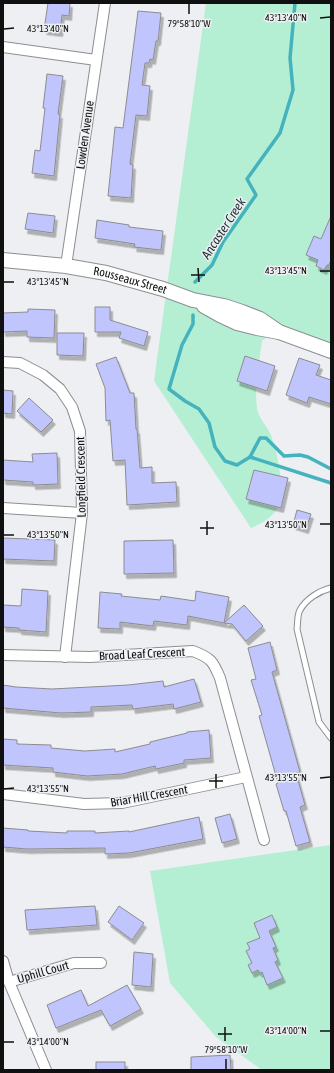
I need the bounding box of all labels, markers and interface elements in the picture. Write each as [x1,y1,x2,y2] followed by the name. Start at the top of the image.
[265,12,307,23] text: 43°13'40"N
[167,18,211,29] text: 79°58'10"W
[27,23,69,34] text: 43°13'40"N
[73,100,97,170] street label: Lowden Avenue
[198,195,249,262] water label: Ancaster Creek
[92,264,169,297] street label: Rousseaux Street
[265,265,307,276] text: 43°13'45"N
[27,276,69,287] text: 43°13'45"N
[73,436,89,518] street label: Longfield Crescent
[265,519,307,530] text: 43°13'50"N
[27,529,69,540] text: 43°13'50"N
[99,645,186,663] street label: Broad Leaf Crescent
[265,772,307,783] text: 43°13'55"N
[109,782,189,810] street label: Briar Hill Crescent
[27,783,69,794] text: 43°13'55"N
[16,958,71,986] street label: Uphill Court
[265,1025,307,1036] text: 43°14'00"N
[27,1036,69,1047] text: 43°14'00"N
[204,1044,248,1055] text: 79°58'10"W

